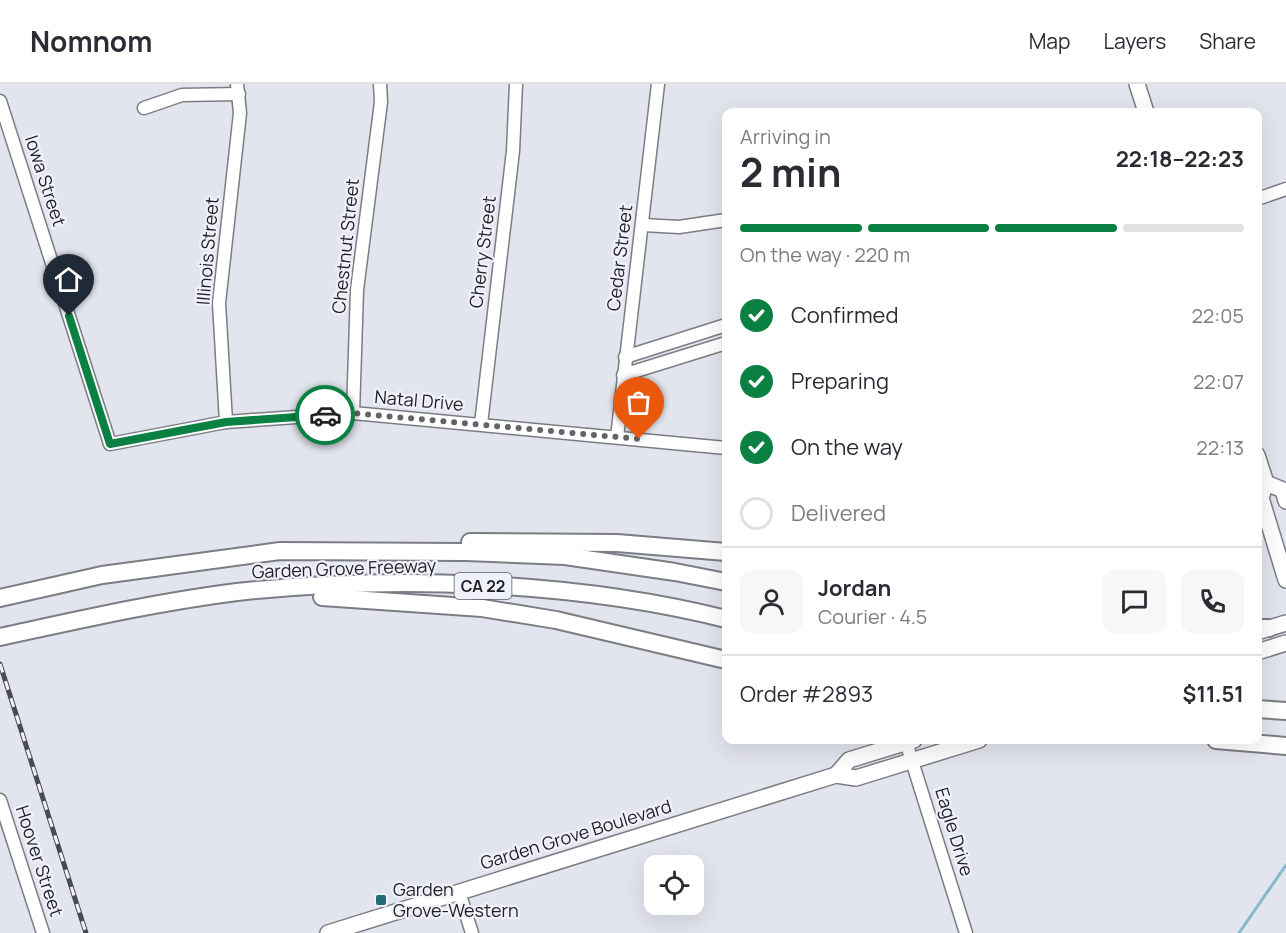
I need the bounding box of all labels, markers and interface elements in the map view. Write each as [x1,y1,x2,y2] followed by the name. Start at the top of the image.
[30,22,152,60] text: Nomnom
[1029,27,1070,55] text: Map
[1103,27,1166,55] text: Layers
[1199,27,1256,55] text: Share
[740,123,831,150] text: Arriving in
[20,132,72,229] street label: Iowa Street
[1116,144,1244,174] text: 22:18–22:23
[740,145,841,199] text: 2 min
[326,177,364,315] street label: Chestnut Street
[463,194,501,309] street label: Cherry Street
[190,196,224,306] street label: Illinois Street
[601,203,637,312] street label: Cedar Street
[740,241,910,268] text: On the way · 220 m
[43,254,94,316] pin
[52,263,85,296] icon: home
[740,299,773,332] icon: check
[791,300,899,330] text: Confirmed
[1191,302,1244,329] text: 22:05
[740,365,773,398] icon: check
[791,366,889,396] text: Preparing
[1193,368,1244,395] text: 22:07
[613,377,664,439] pin
[374,384,465,416] street label: Natal Drive
[295,385,355,445] courier
[622,386,655,419] icon: bag
[309,399,342,432] icon: car
[740,431,773,464] icon: check
[791,432,903,462] text: On the way
[1196,434,1244,461] text: 22:13
[791,498,886,528] text: Delivered
[251,553,437,583] street label: Garden Grove Freeway
[740,570,803,633] button: person
[1103,570,1166,633] button: chat
[1181,570,1244,633] button: phone
[454,573,512,599] road number: CA 22
[818,573,891,603] text: Jordan
[818,603,927,630] text: Courier · 4.5
[740,679,873,709] text: Order #2893
[1183,679,1244,709] text: $11.51
[930,785,980,879] street label: Eagle Drive
[477,794,674,875] street label: Garden Grove Boulevard
[11,802,69,919] street label: Hoover Street
[644,855,704,915] map controls
[644,855,704,915] button: locate
[393,877,519,922] place label: Garden Grove-Western
[374,893,388,907] marker: Garden Grove-Western

